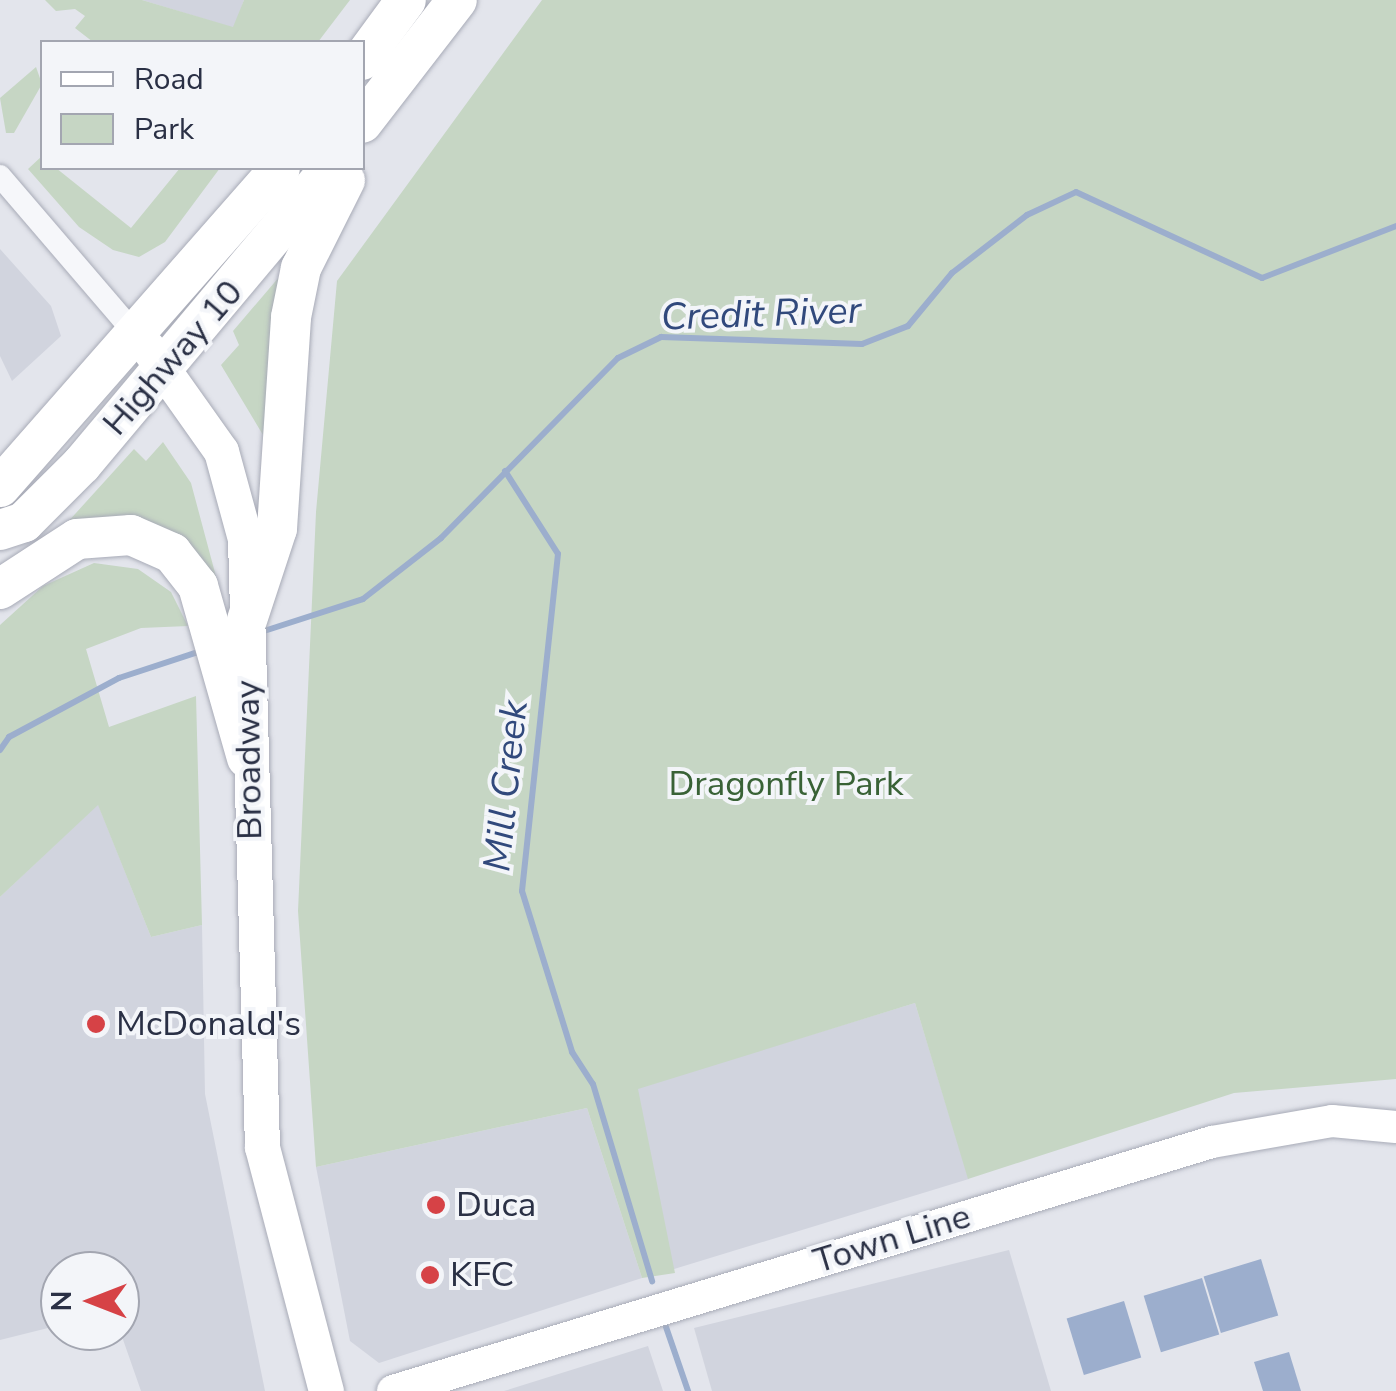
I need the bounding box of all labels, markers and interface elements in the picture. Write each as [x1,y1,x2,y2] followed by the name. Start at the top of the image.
[40,40,365,170] legend
[134,59,204,100] text: Road
[134,109,194,150] text: Park
[94,272,252,444] street label: Highway 10
[660,288,862,340] water label: Credit River
[227,680,271,840] street label: Broadway
[474,698,538,874] water label: Mill Creek
[668,763,904,805] park label: Dragonfly Park
[116,1003,301,1045] place label: McDonald's
[85,1013,107,1035] marker: McDonald's
[456,1184,536,1226] place label: Duca
[425,1194,447,1216] marker: Duca
[809,1195,975,1283] street label: Town Line
[40,1251,140,1351] north arrow
[450,1254,514,1296] place label: KFC
[419,1264,441,1286] marker: KFC
[43,1291,81,1311] text: N

